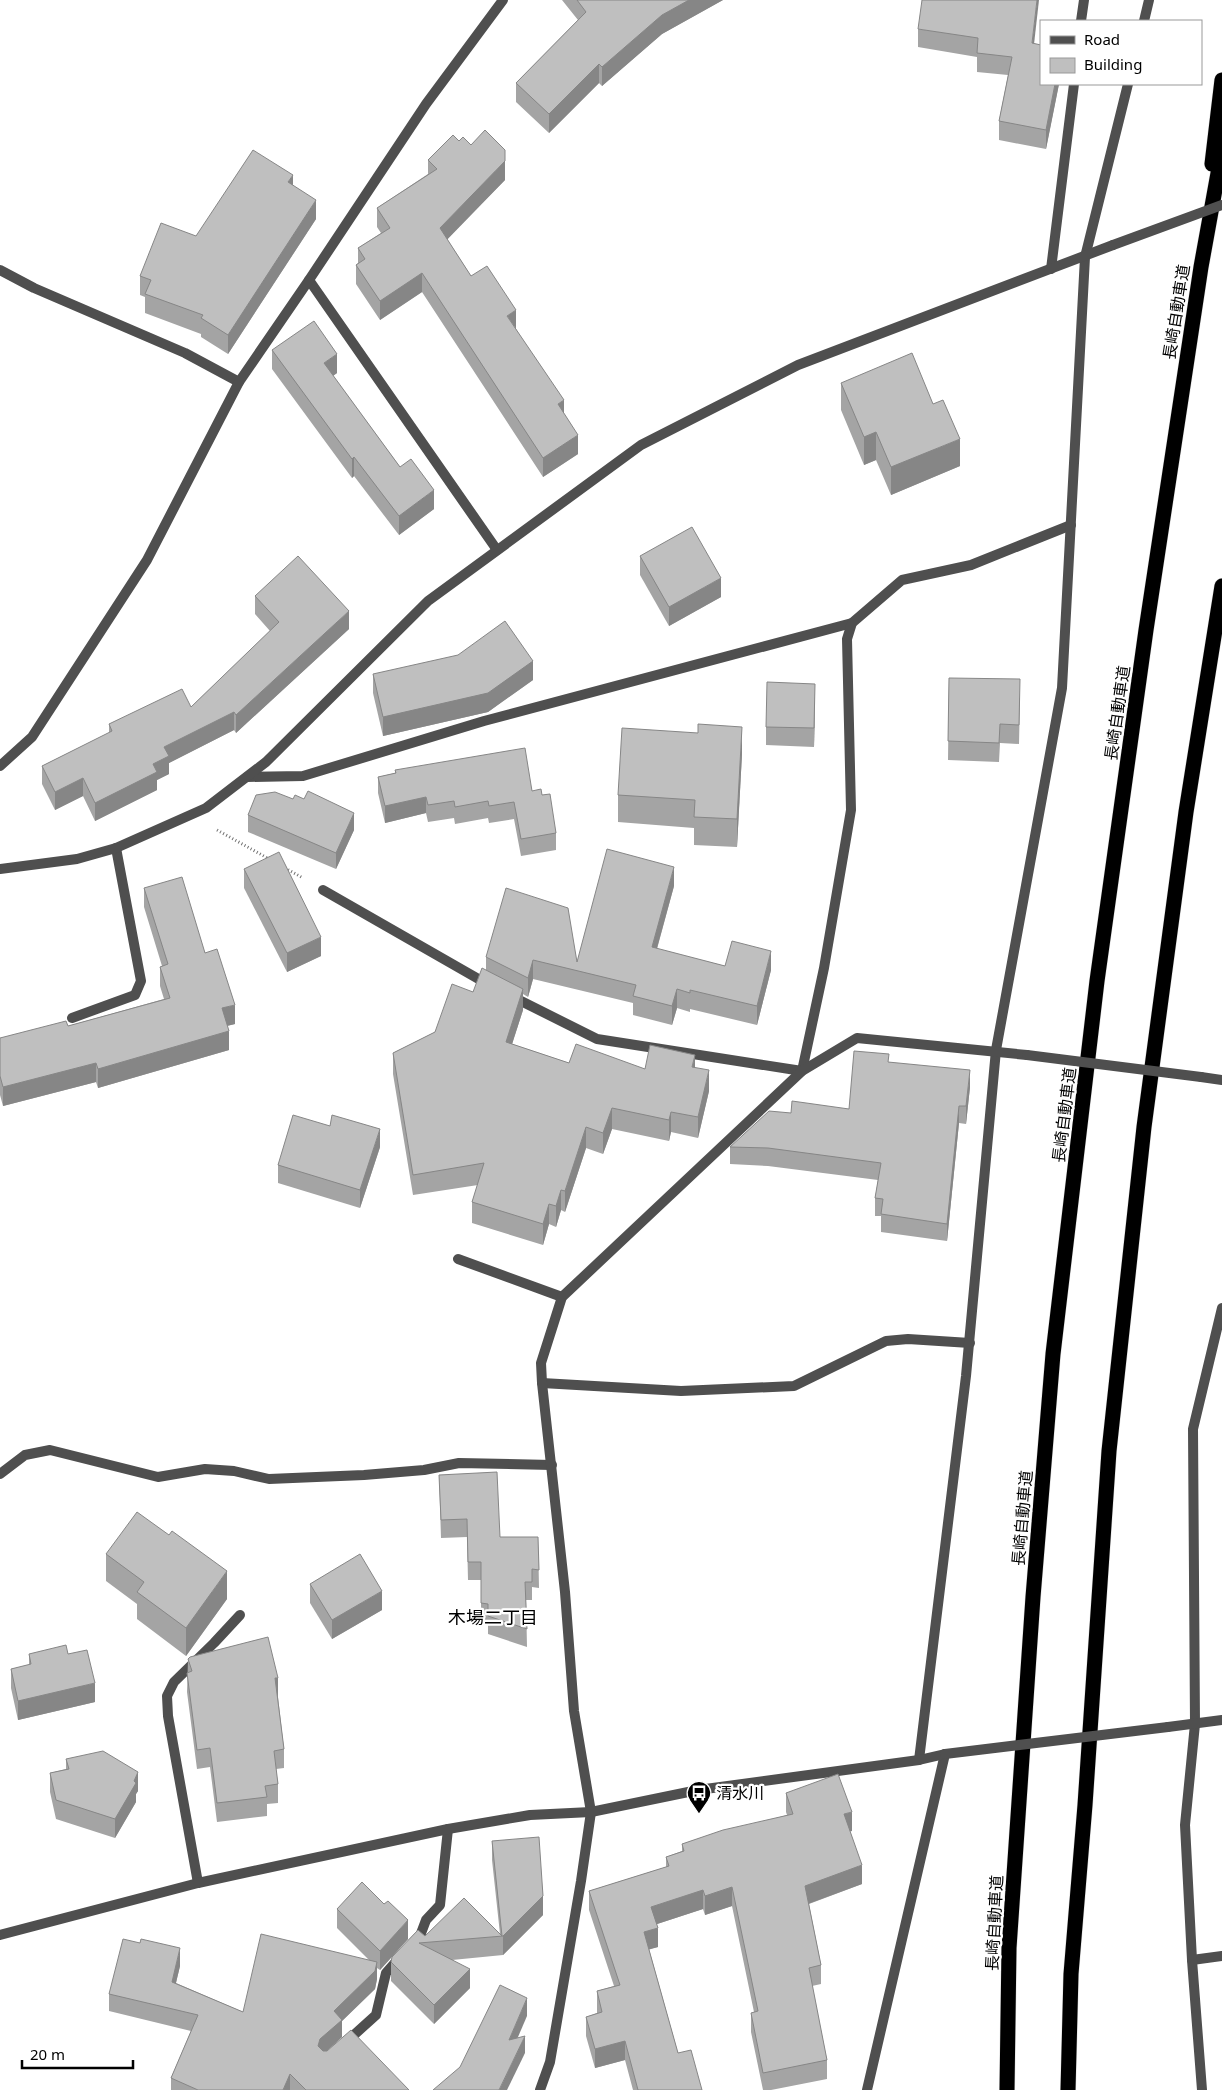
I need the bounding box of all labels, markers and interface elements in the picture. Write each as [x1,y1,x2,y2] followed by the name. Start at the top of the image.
[1040,20,1202,85] legend
[1084,29,1120,49] text: Road
[1084,54,1142,74] text: Building
[1158,263,1194,361] street label: 長崎自動車道
[1099,664,1135,762] street label: 長崎自動車道
[1047,1066,1081,1164] street label: 長崎自動車道
[1007,1469,1037,1567] street label: 長崎自動車道
[448,1605,538,1629] district label: 木場二丁目
[686,1780,712,1814] bus stop icon: 清水川
[716,1782,764,1804] place label: 清水川
[981,1874,1007,1972] street label: 長崎自動車道
[22,2038,134,2070] scale bar
[30,2044,65,2064] text: 20 m

